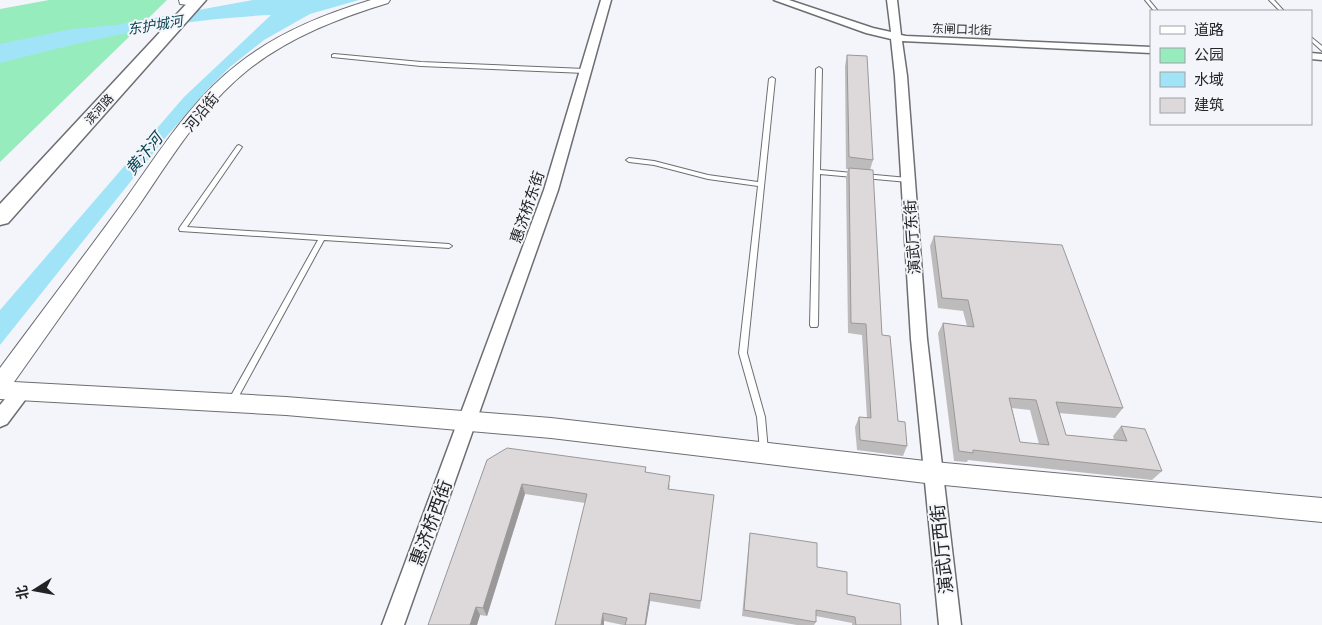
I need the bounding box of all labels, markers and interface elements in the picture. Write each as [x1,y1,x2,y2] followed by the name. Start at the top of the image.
[1150,10,1312,125] legend
[126,11,187,38] water label: 东护城河
[932,20,992,38] street label: 东闸口北街
[1194,20,1224,39] text: 道路
[1194,45,1224,64] text: 公园
[1194,70,1224,89] text: 水域
[179,89,223,135] street label: 河沿街
[81,91,117,127] street label: 滨河路
[1194,95,1224,114] text: 建筑
[122,127,168,179] water label: 黄汴河
[506,168,548,246] street label: 惠济桥东街
[900,199,924,275] street label: 演武厅东街
[405,477,457,569] street label: 惠济桥西街
[926,503,958,595] street label: 演武厅西街
[10,565,60,615] north arrow
[12,584,32,601] text: 北

